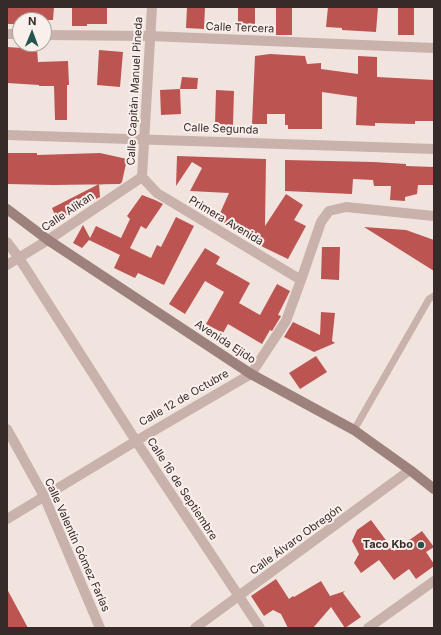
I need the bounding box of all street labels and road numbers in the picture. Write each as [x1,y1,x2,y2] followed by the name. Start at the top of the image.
[125,16,145,166] street label: Calle Capitán Manuel Pineda
[205,20,275,36] street label: Calle Tercera
[183,121,259,137] street label: Calle Segunda
[39,190,97,234] street label: Calle Alikan
[186,194,266,248] street label: Primera Avenida
[192,317,258,367] street label: Avenida Ejido
[137,367,231,429] street label: Calle 12 de Octubre
[144,435,220,543] street label: Calle 16 de Septiembre
[42,476,112,614] street label: Calle Valentín Gómez Farías
[247,502,345,578] street label: Calle Álvaro Obregón

